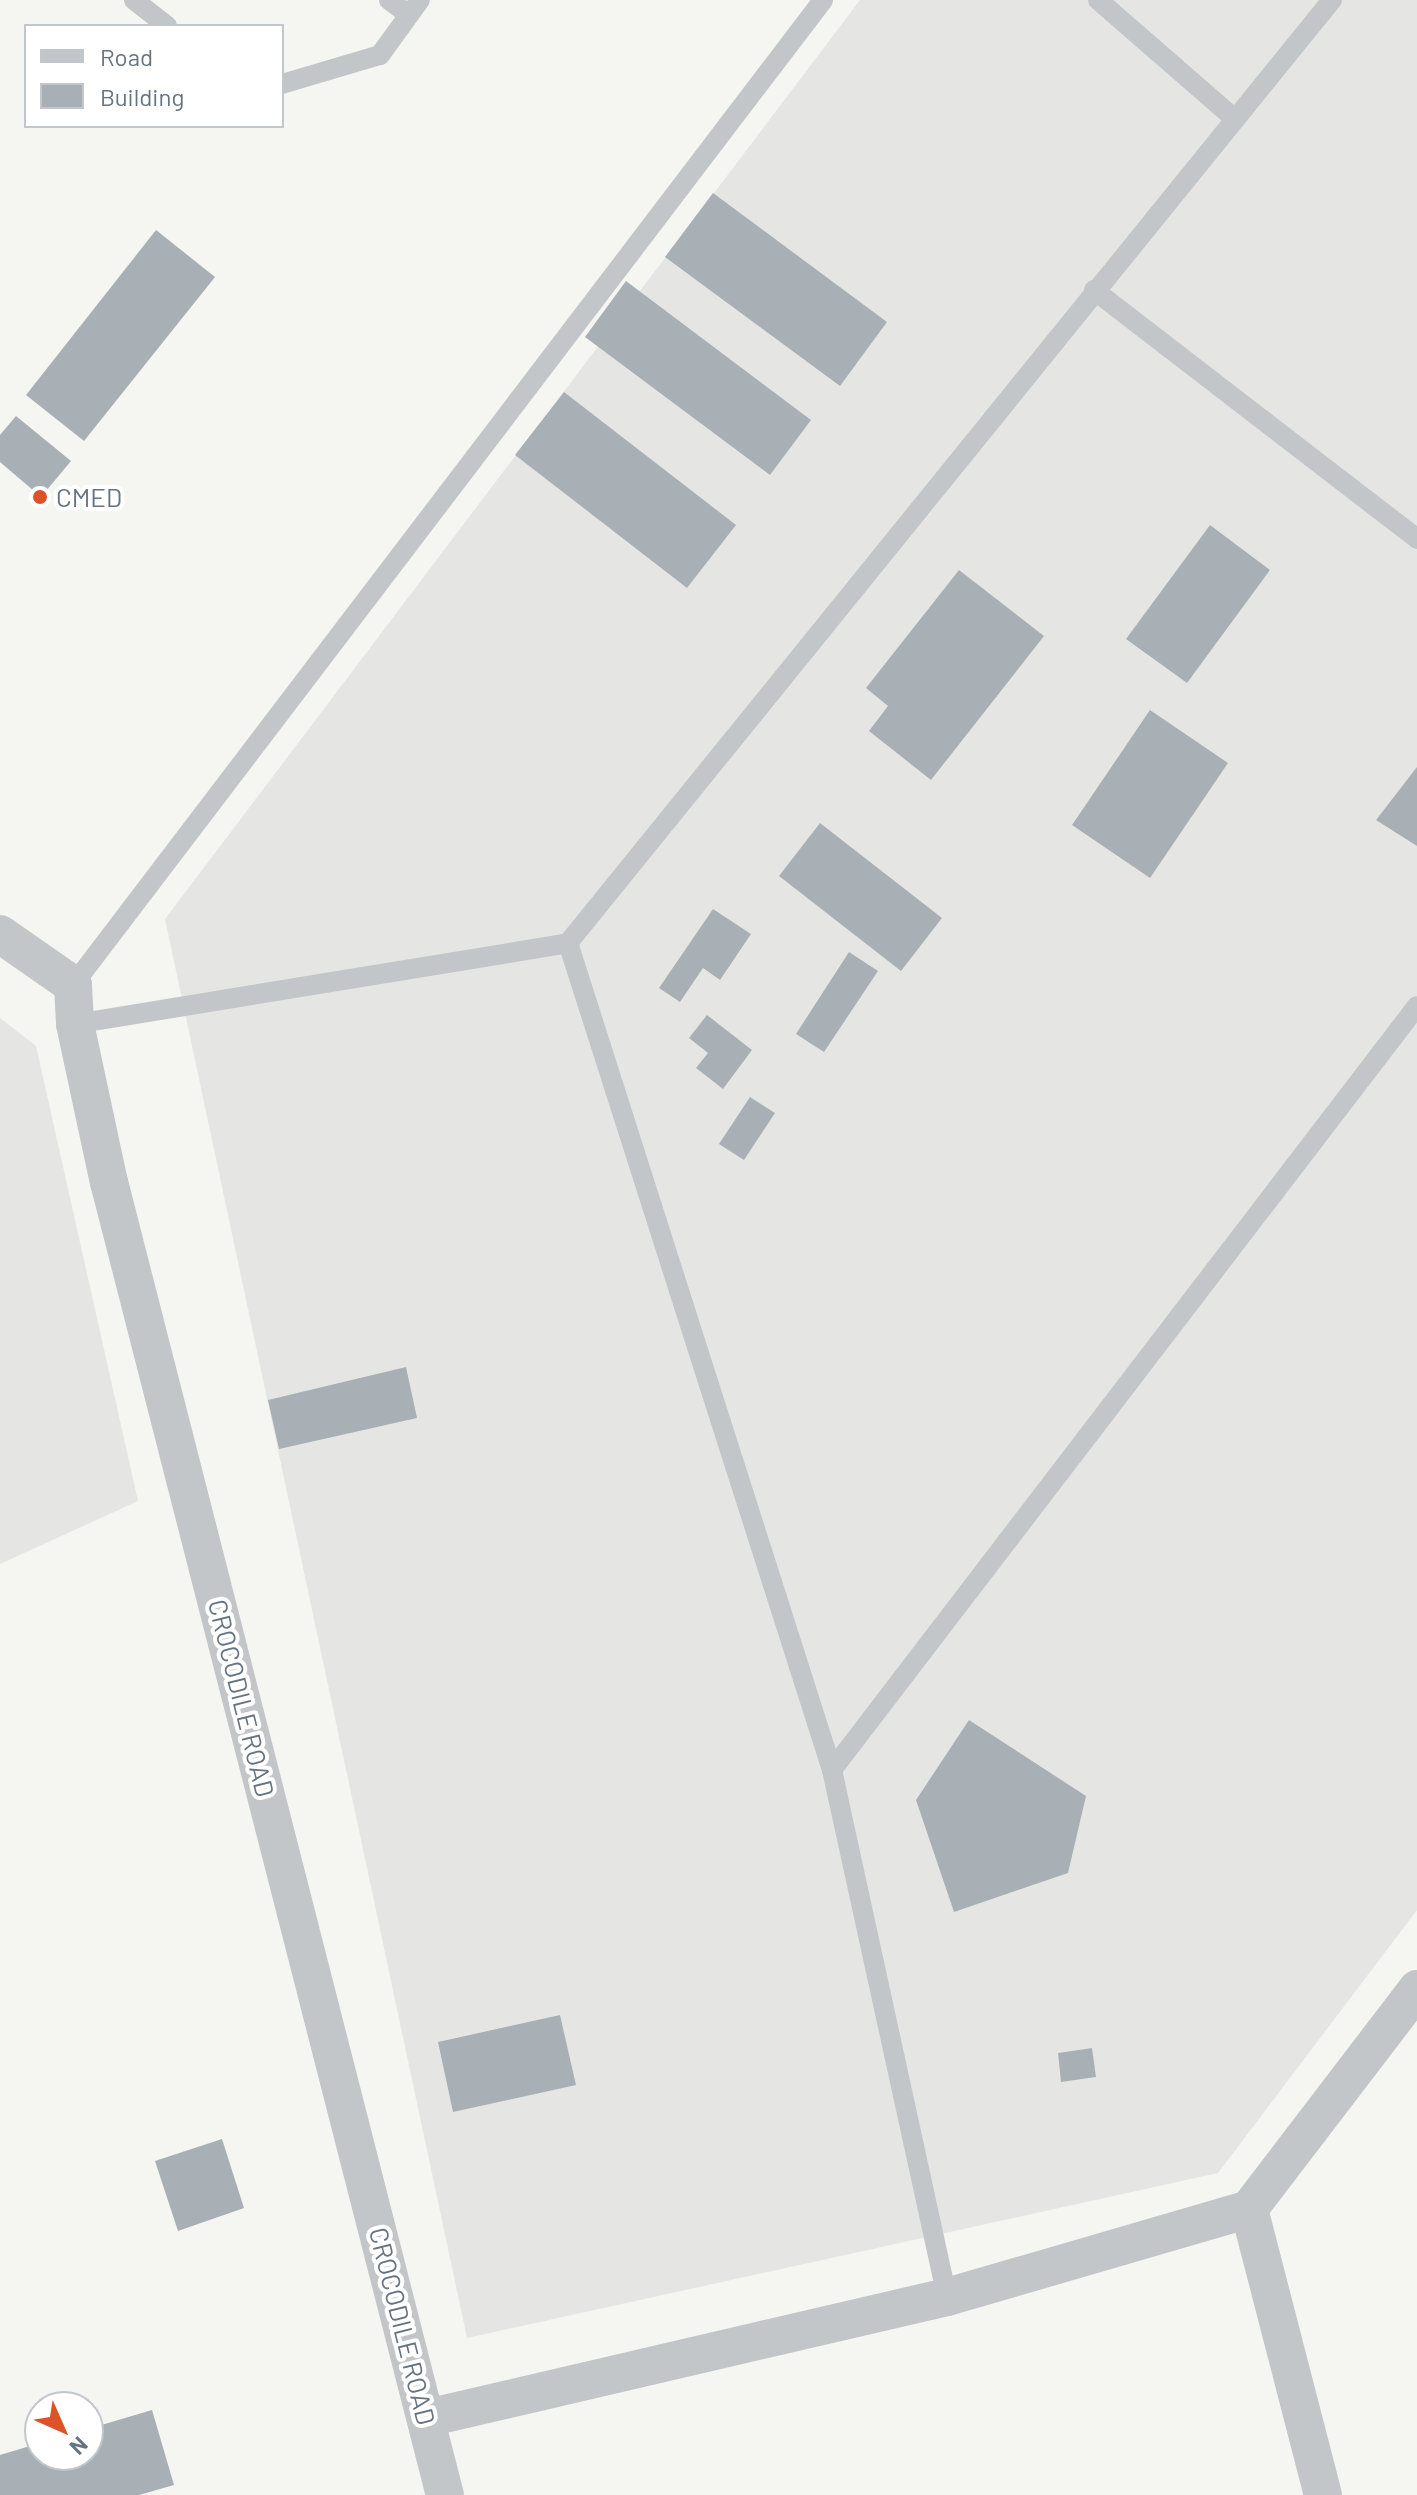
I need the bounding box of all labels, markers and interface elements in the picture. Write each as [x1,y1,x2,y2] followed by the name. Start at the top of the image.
[24,24,284,128] legend
[100,42,153,71] text: Road
[100,82,184,111] text: Building
[56,481,122,513] place label: CMED
[31,488,49,506] marker: CMED
[202,1596,282,1800] street label: CROCODILE ROAD
[363,2224,443,2428] street label: CROCODILE ROAD
[24,2391,104,2471] north arrow
[65,2432,94,2461] text: N

